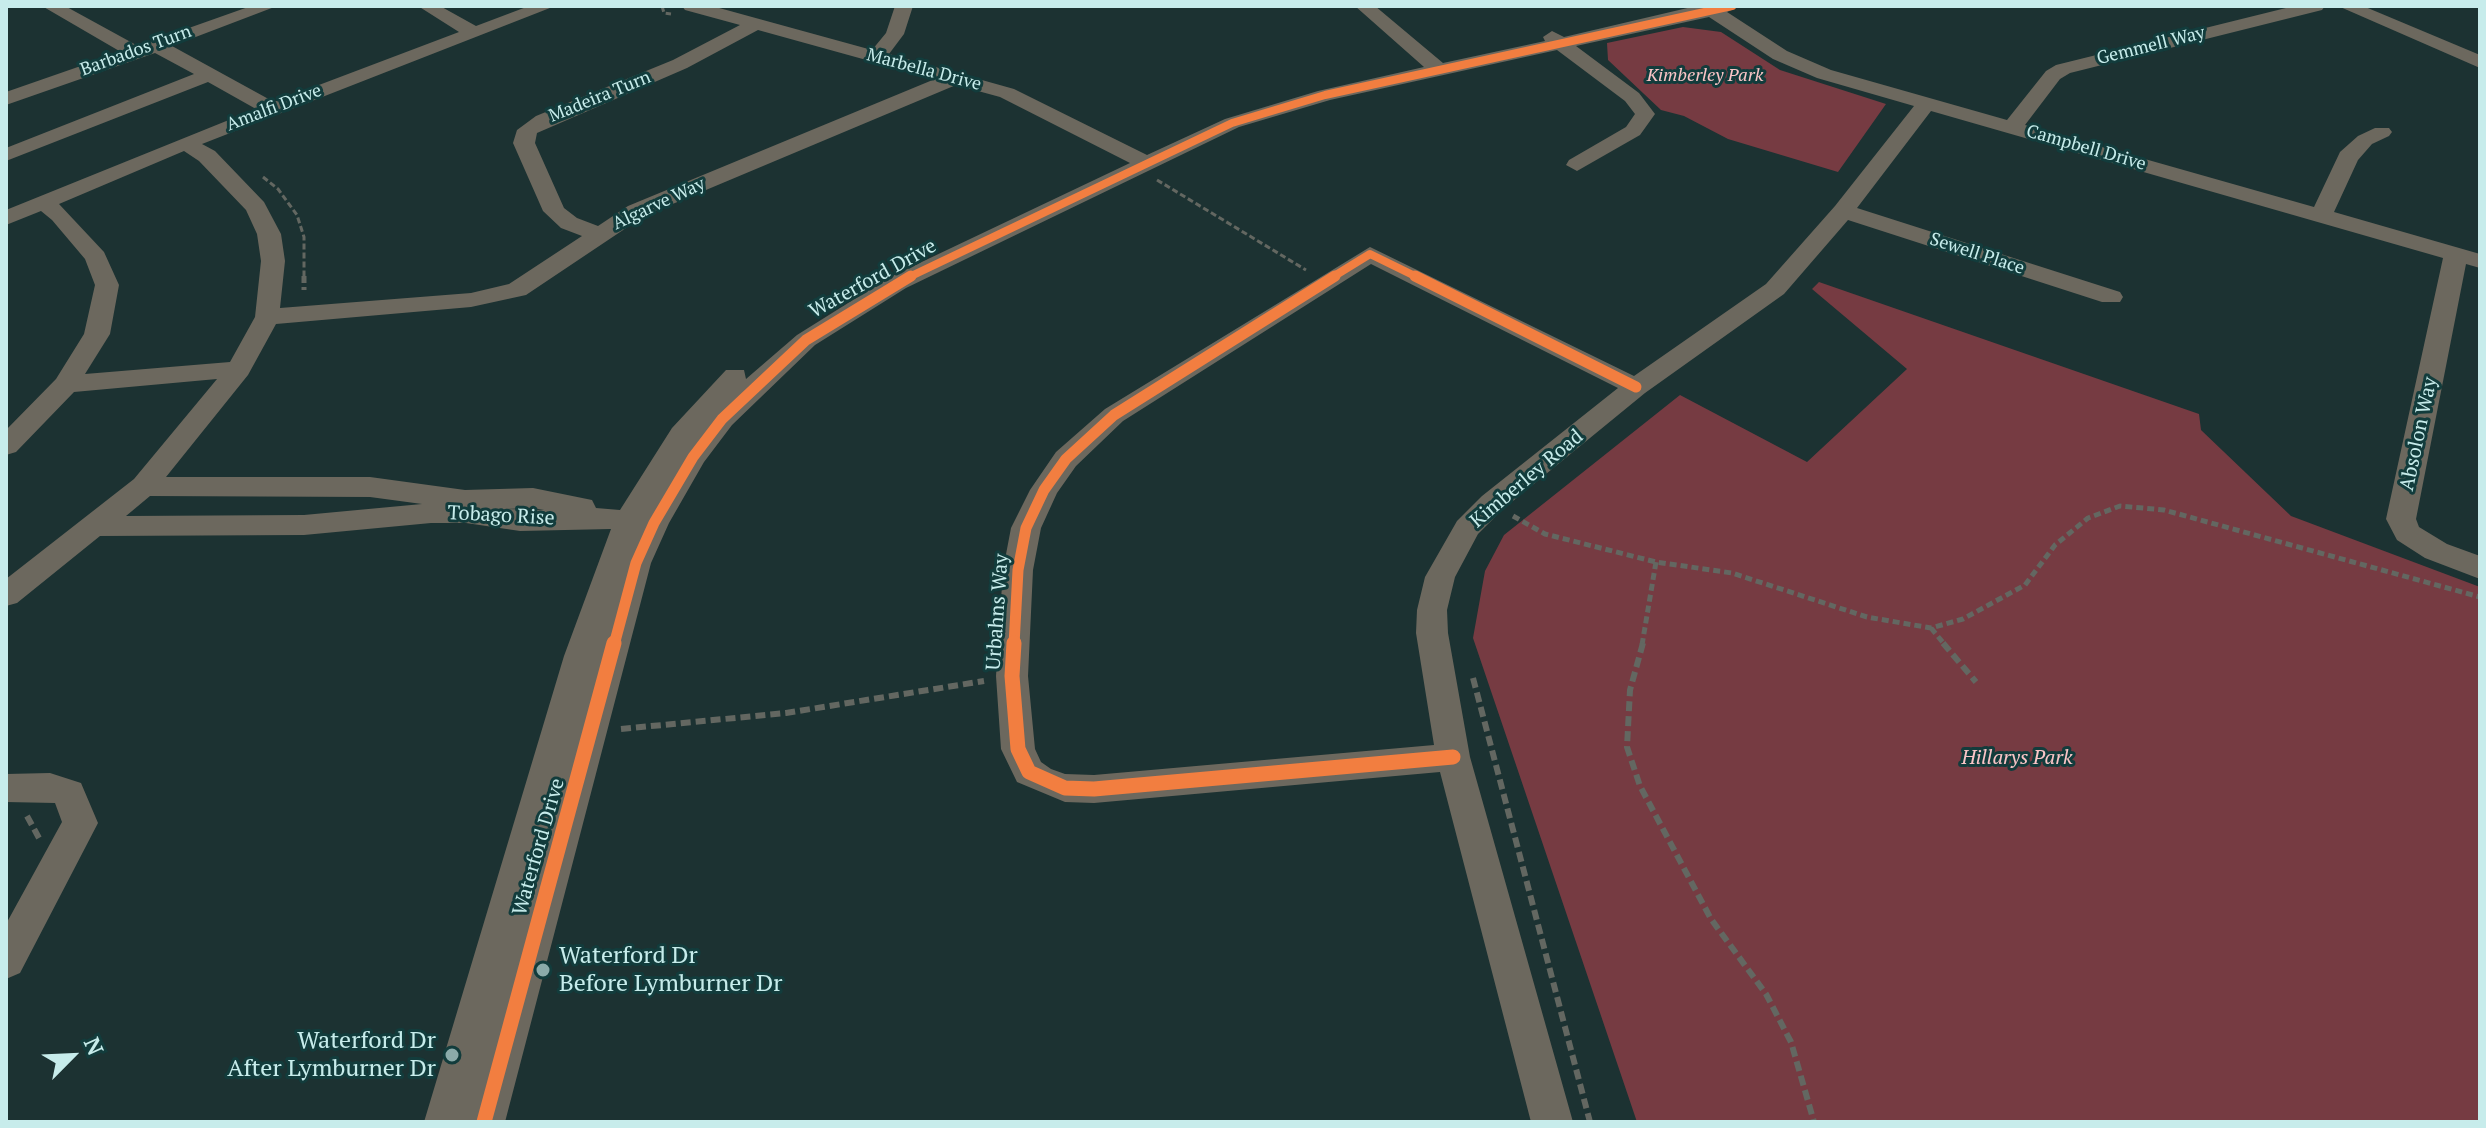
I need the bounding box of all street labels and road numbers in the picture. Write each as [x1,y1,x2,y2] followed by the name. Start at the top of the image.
[78,21,194,81] street label: Barbados Turn
[2095,22,2207,70] street label: Gemmell Way
[864,44,984,96] street label: Marbella Drive
[546,67,654,127] street label: Madeira Turn
[223,80,325,136] street label: Amalfi Drive
[2024,121,2148,175] street label: Campbell Drive
[609,173,709,235] street label: Algarve Way
[1927,229,2027,279] street label: Sewell Place
[805,234,941,324] street label: Waterford Drive
[2395,375,2443,493] street label: Absolon Way
[1466,425,1588,533] street label: Kimberley Road
[447,501,555,531] street label: Tobago Rise
[982,553,1014,671] street label: Urbahns Way
[508,776,570,918] street label: Waterford Drive

